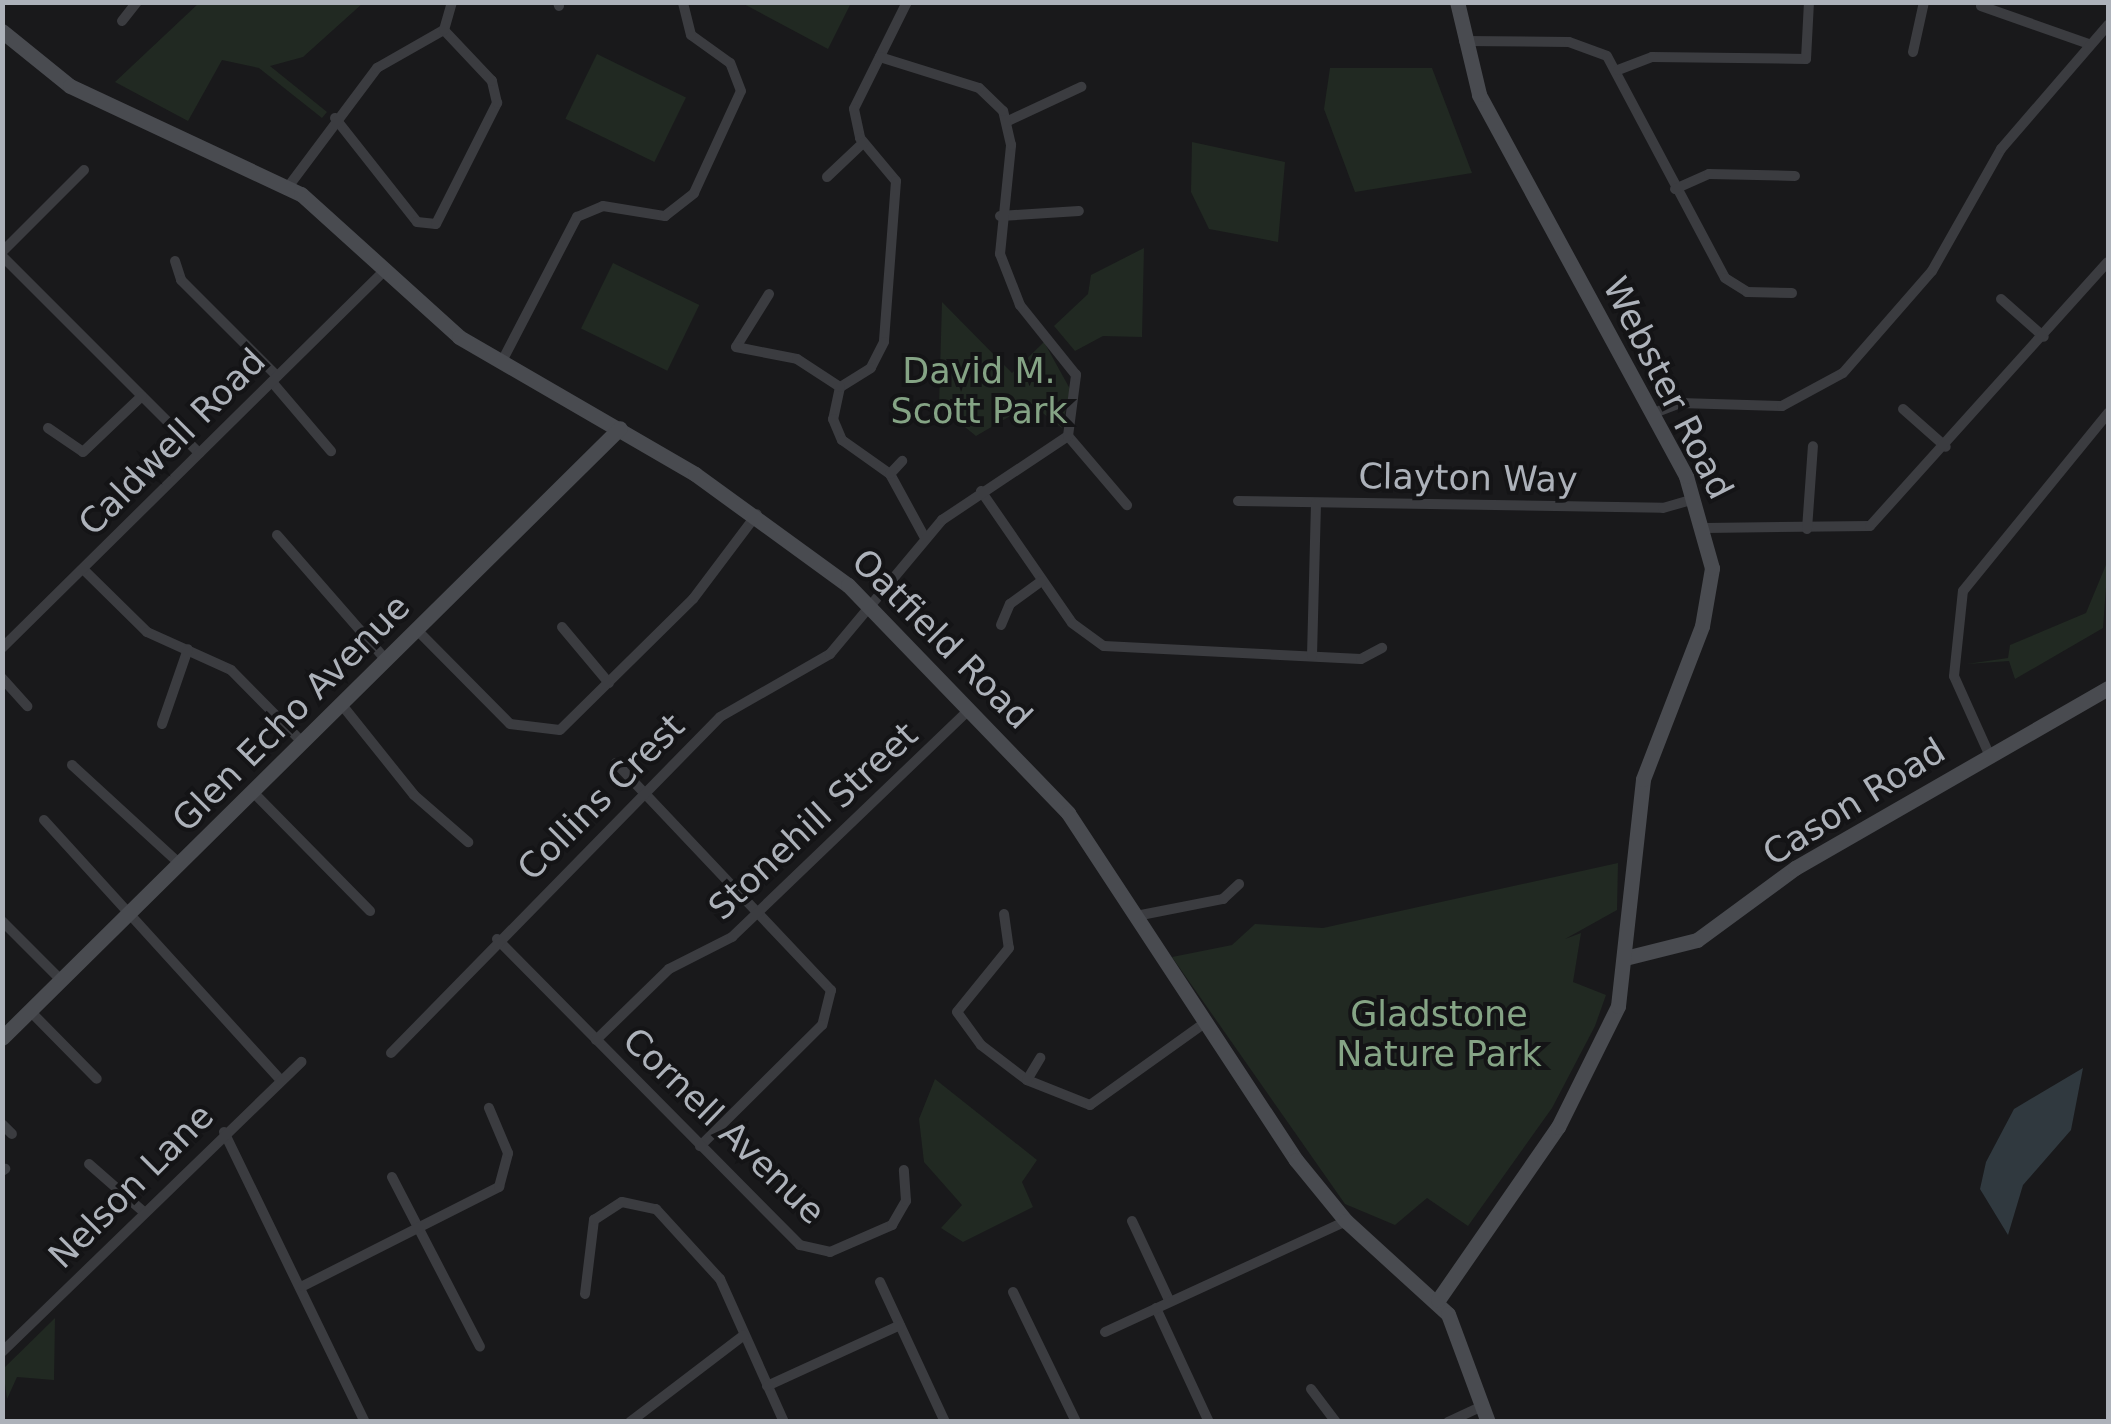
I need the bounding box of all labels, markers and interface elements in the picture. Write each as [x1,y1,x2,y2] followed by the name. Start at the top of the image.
[1594,270,1742,506] street label: Webster Road
[70,340,274,544] street label: Caldwell Road
[890,350,1068,432] park label: David M. Scott Park
[1358,455,1578,501] street label: Clayton Way
[843,540,1041,738] street label: Oatfield Road
[164,586,418,840] street label: Glen Echo Avenue
[509,705,693,889] street label: Collins Crest
[700,714,926,928] street label: Stonehill Street
[1755,729,1953,875] street label: Cason Road
[1336,993,1542,1075] park label: Gladstone Nature Park
[614,1019,834,1233] street label: Cornell Avenue
[40,1095,222,1277] street label: Nelson Lane

